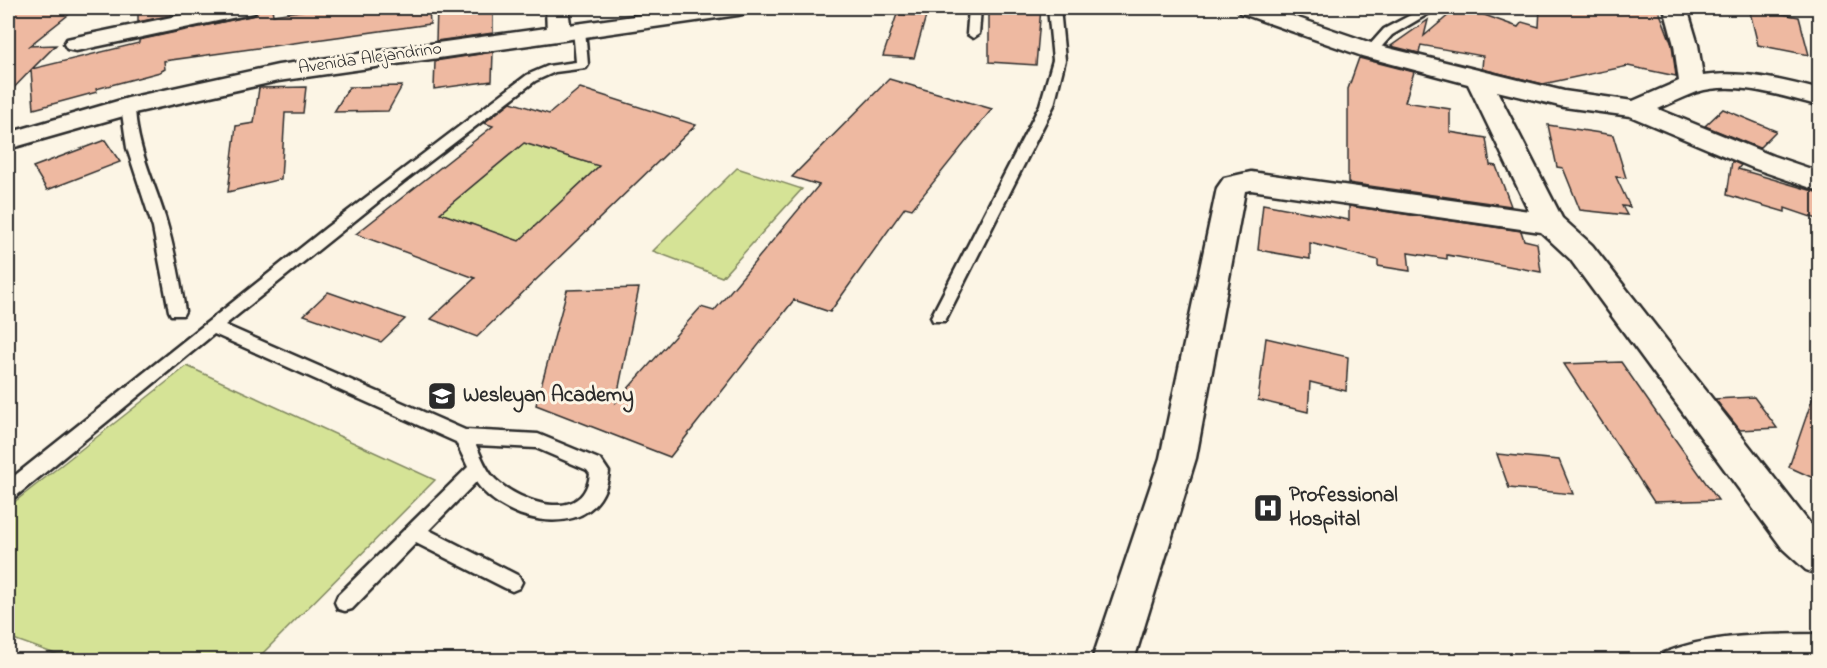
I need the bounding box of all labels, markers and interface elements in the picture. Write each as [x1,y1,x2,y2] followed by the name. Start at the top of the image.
[297,36,443,82] street label: Avenida Alejandrino
[426,380,458,412] school or university icon: Wesleyan Academy
[463,381,634,413] place label: Wesleyan Academy
[1289,481,1398,535] place label: Professional Hospital
[1252,492,1284,524] hospital icon: Professional Hospital

